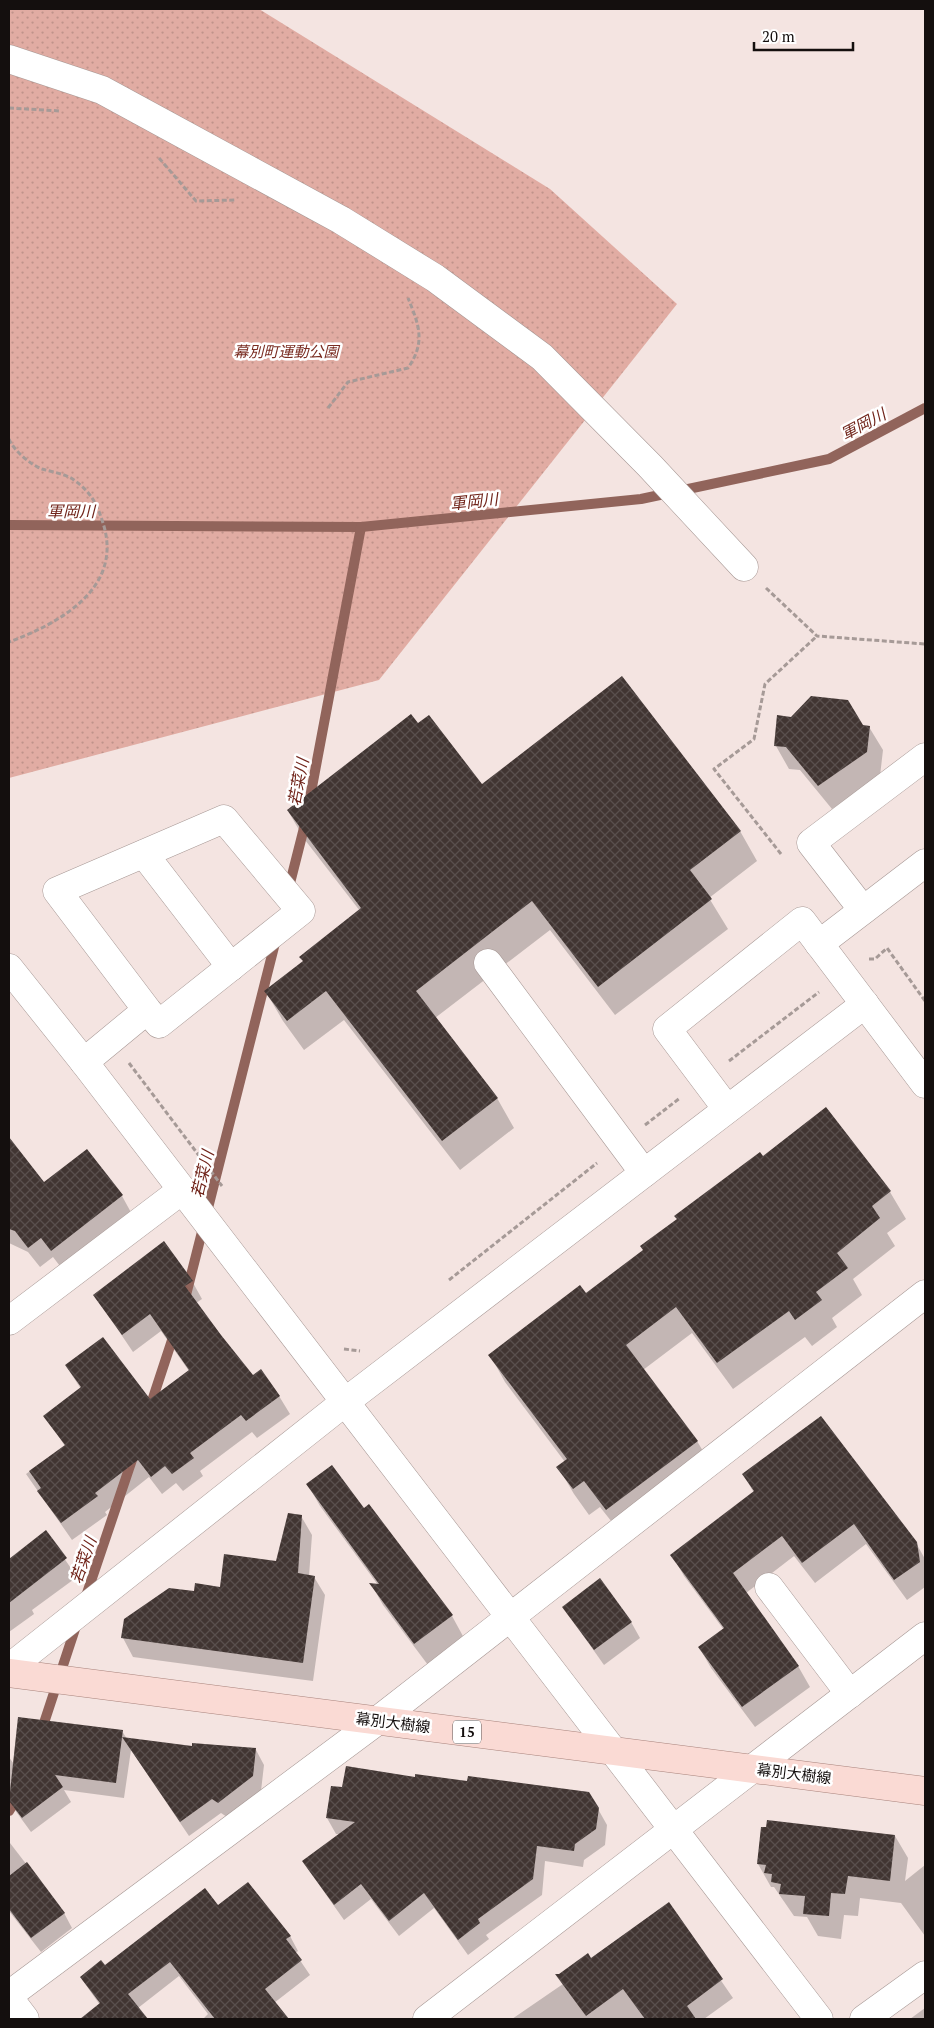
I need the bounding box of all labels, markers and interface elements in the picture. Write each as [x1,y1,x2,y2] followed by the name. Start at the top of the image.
[754,20,853,52] scale bar
[762,26,795,46] text: 20 m
[233,341,340,361] park label: 幕別町運動公園
[837,402,891,445] water label: 軍岡川
[449,487,501,514] water label: 軍岡川
[47,500,97,522] water label: 軍岡川
[283,754,314,808] water label: 若菜川
[186,1146,219,1200] water label: 若菜川
[65,1532,102,1586] water label: 若菜川
[355,1708,432,1737] street label: 幕別大樹線
[453,1720,481,1744] road number: 15
[756,1759,833,1788] street label: 幕別大樹線

